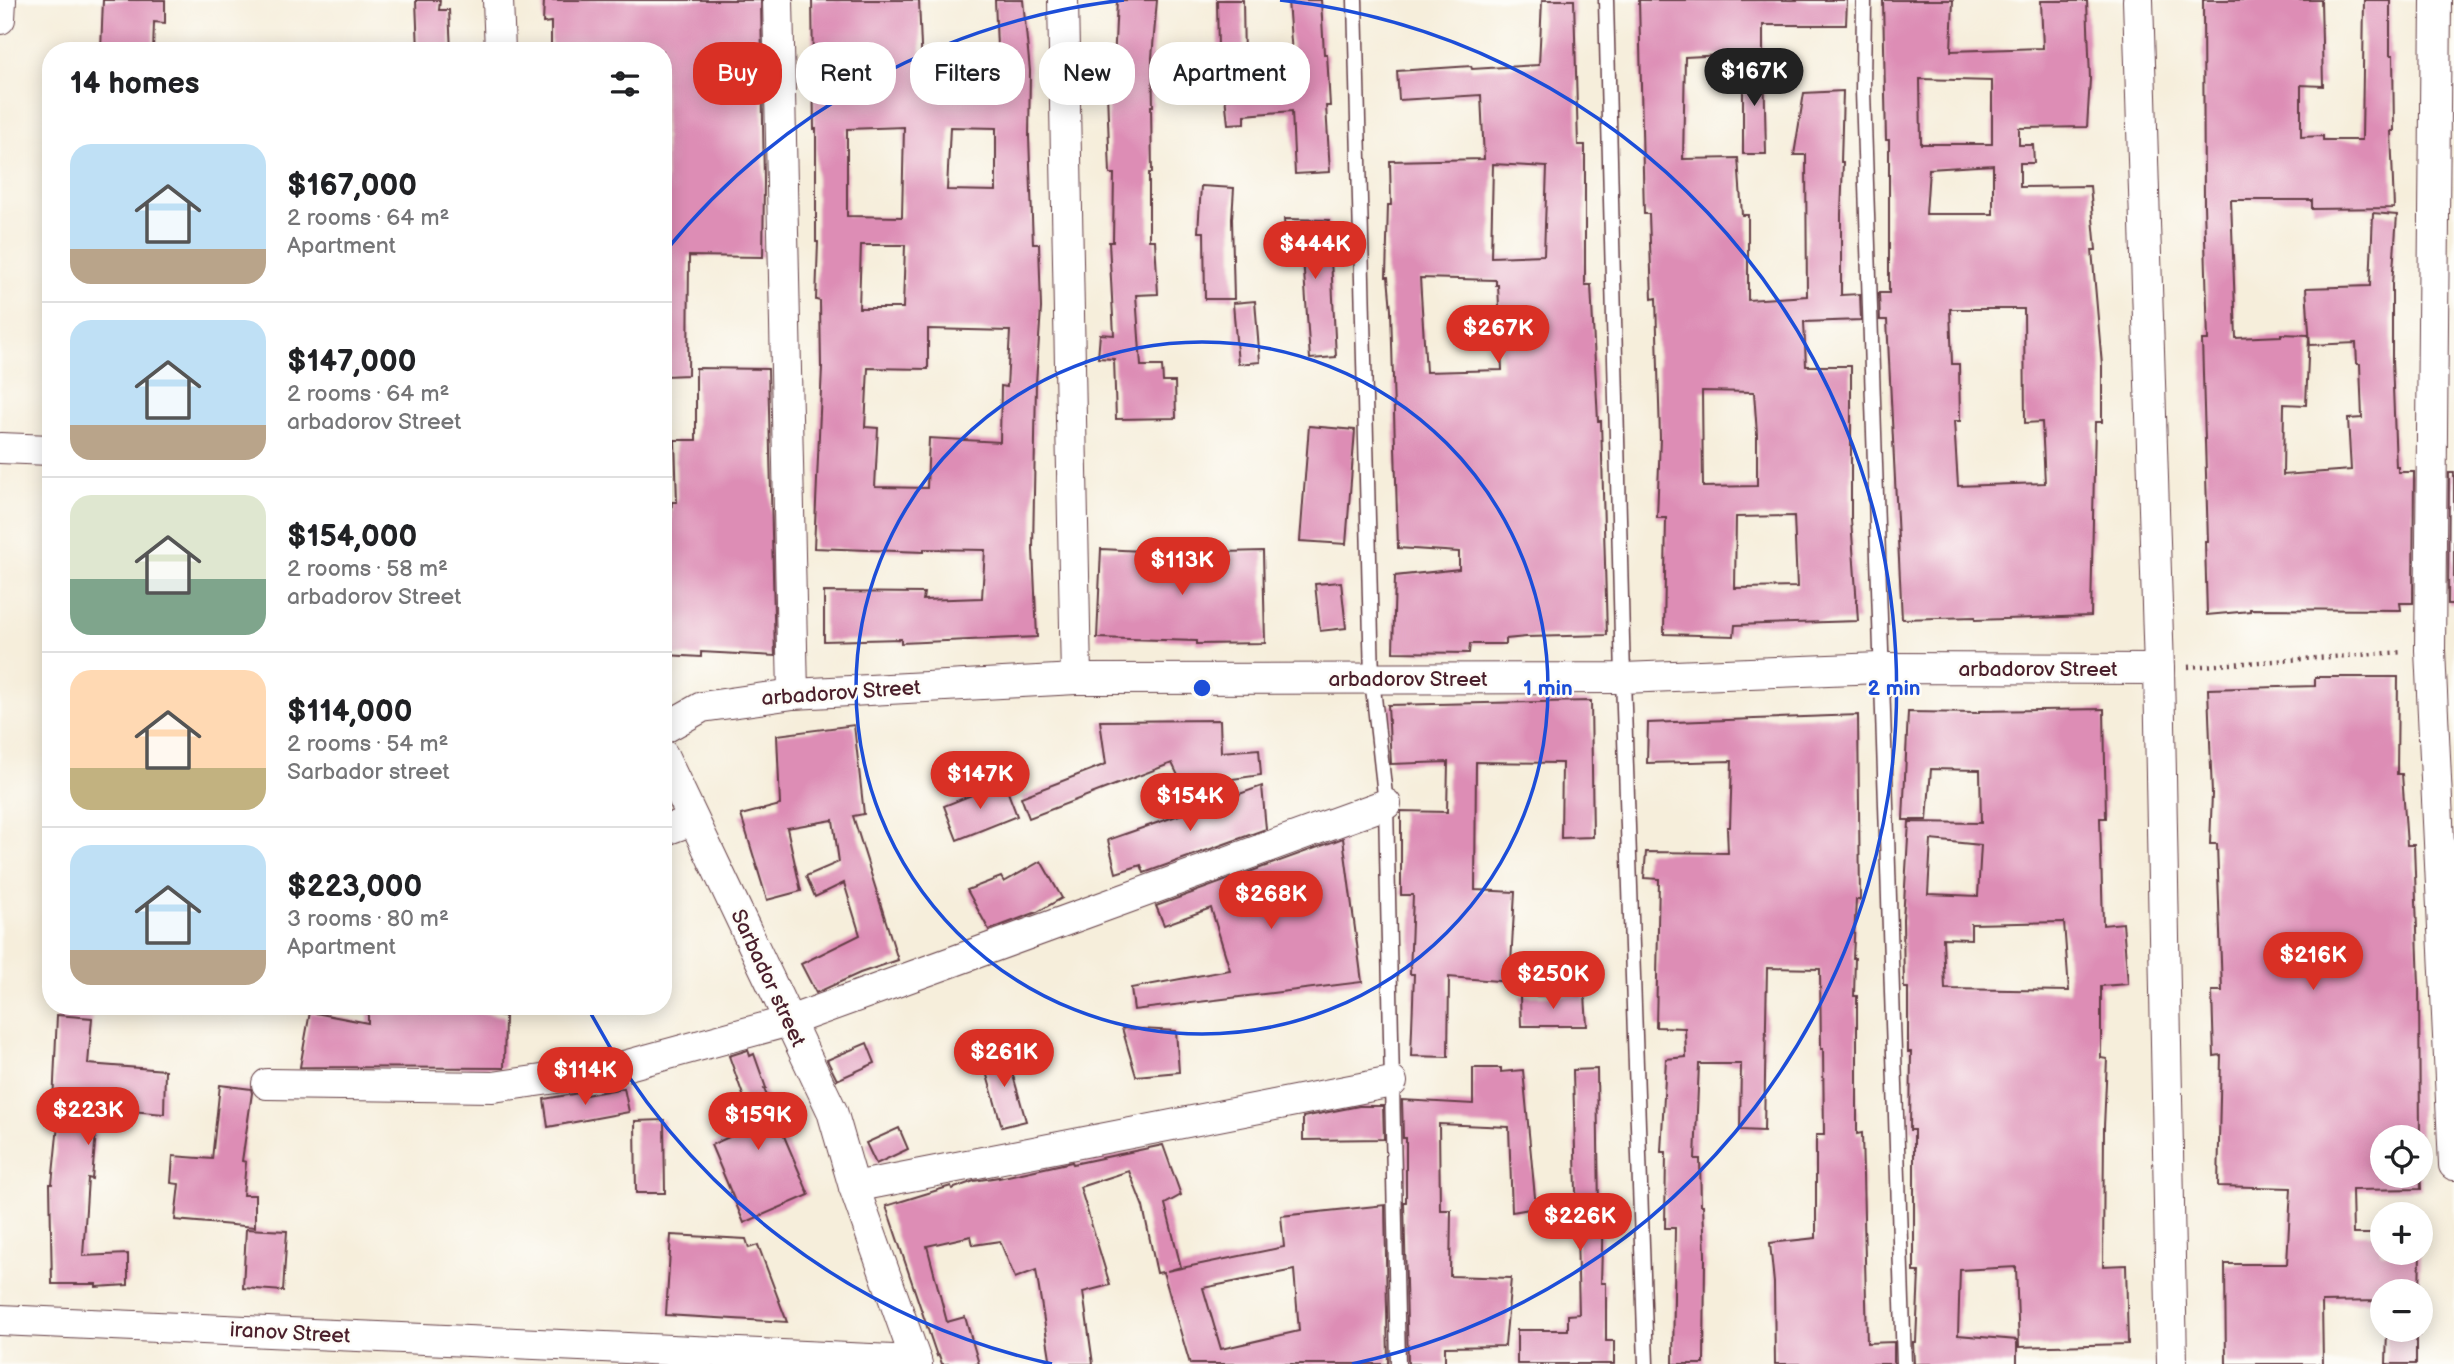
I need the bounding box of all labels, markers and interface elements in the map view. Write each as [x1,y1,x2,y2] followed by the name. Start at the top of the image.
[693,42,782,105] chip: Buy
[796,42,896,105] chip: Rent
[910,42,1025,105] chip: Filters
[1039,42,1135,105] chip: New
[1149,42,1310,105] chip: Apartment
[1705,48,1803,108] pin: $167K
[1720,57,1788,85] text: $167K
[606,65,644,103] icon: filters
[70,66,199,102] text: 14 homes
[287,168,417,204] text: $167,000
[126,172,210,256] icon: home
[287,204,449,232] text: 2 rooms · 64 m²
[1266,222,1364,281] pin: $444K
[1279,230,1351,258] text: $444K
[287,232,396,260] text: Apartment
[1449,306,1547,365] pin: $267K
[1462,314,1534,342] text: $267K
[287,344,416,380] text: $147,000
[126,348,210,432] icon: home
[287,380,449,408] text: 2 rooms · 64 m²
[287,408,461,436] text: arbadorov Street
[287,519,417,555] text: $154,000
[126,523,210,607] icon: home
[1133,538,1231,597] pin: $113K
[1150,546,1214,574] text: $113K
[287,555,448,583] text: 2 rooms · 58 m²
[287,583,461,611] text: arbadorov Street
[1958,657,2118,682] street label: arbadorov Street
[1328,667,1488,692] street label: arbadorov Street
[761,675,922,711] street label: arbadorov Street
[1190,676,1214,700] centre of rings
[1523,676,1573,701] text: 1 min
[1867,676,1921,701] text: 2 min
[287,694,412,730] text: $114,000
[126,698,210,782] icon: home
[287,730,449,758] text: 2 rooms · 54 m²
[931,752,1029,811] pin: $147K
[287,758,450,786] text: Sarbador street
[947,760,1013,788] text: $147K
[1141,774,1239,833] pin: $154K
[1156,782,1224,810] text: $154K
[287,869,422,905] text: $223,000
[1222,872,1320,931] pin: $268K
[126,873,210,957] icon: home
[1235,880,1307,908] text: $268K
[287,905,449,933] text: 3 rooms · 80 m²
[725,905,811,1051] street label: Sarbador street
[2264,932,2362,992] pin: $216K
[287,933,396,961] text: Apartment
[2279,941,2347,969] text: $216K
[1504,951,1602,1011] pin: $250K
[1517,960,1589,988] text: $250K
[955,1030,1053,1089] pin: $261K
[970,1038,1038,1066] text: $261K
[536,1048,634,1107] pin: $114K
[553,1056,617,1084] text: $114K
[39,1088,137,1147] pin: $223K
[709,1092,807,1152] pin: $159K
[52,1096,124,1124] text: $223K
[724,1101,792,1129] text: $159K
[2370,1125,2433,1342] map controls
[2370,1125,2433,1188] button: locate
[1531,1194,1629,1253] pin: $226K
[1544,1202,1616,1230] text: $226K
[2370,1202,2433,1265] button: +
[2370,1279,2433,1342] button: −
[229,1317,351,1349] street label: iranov Street

